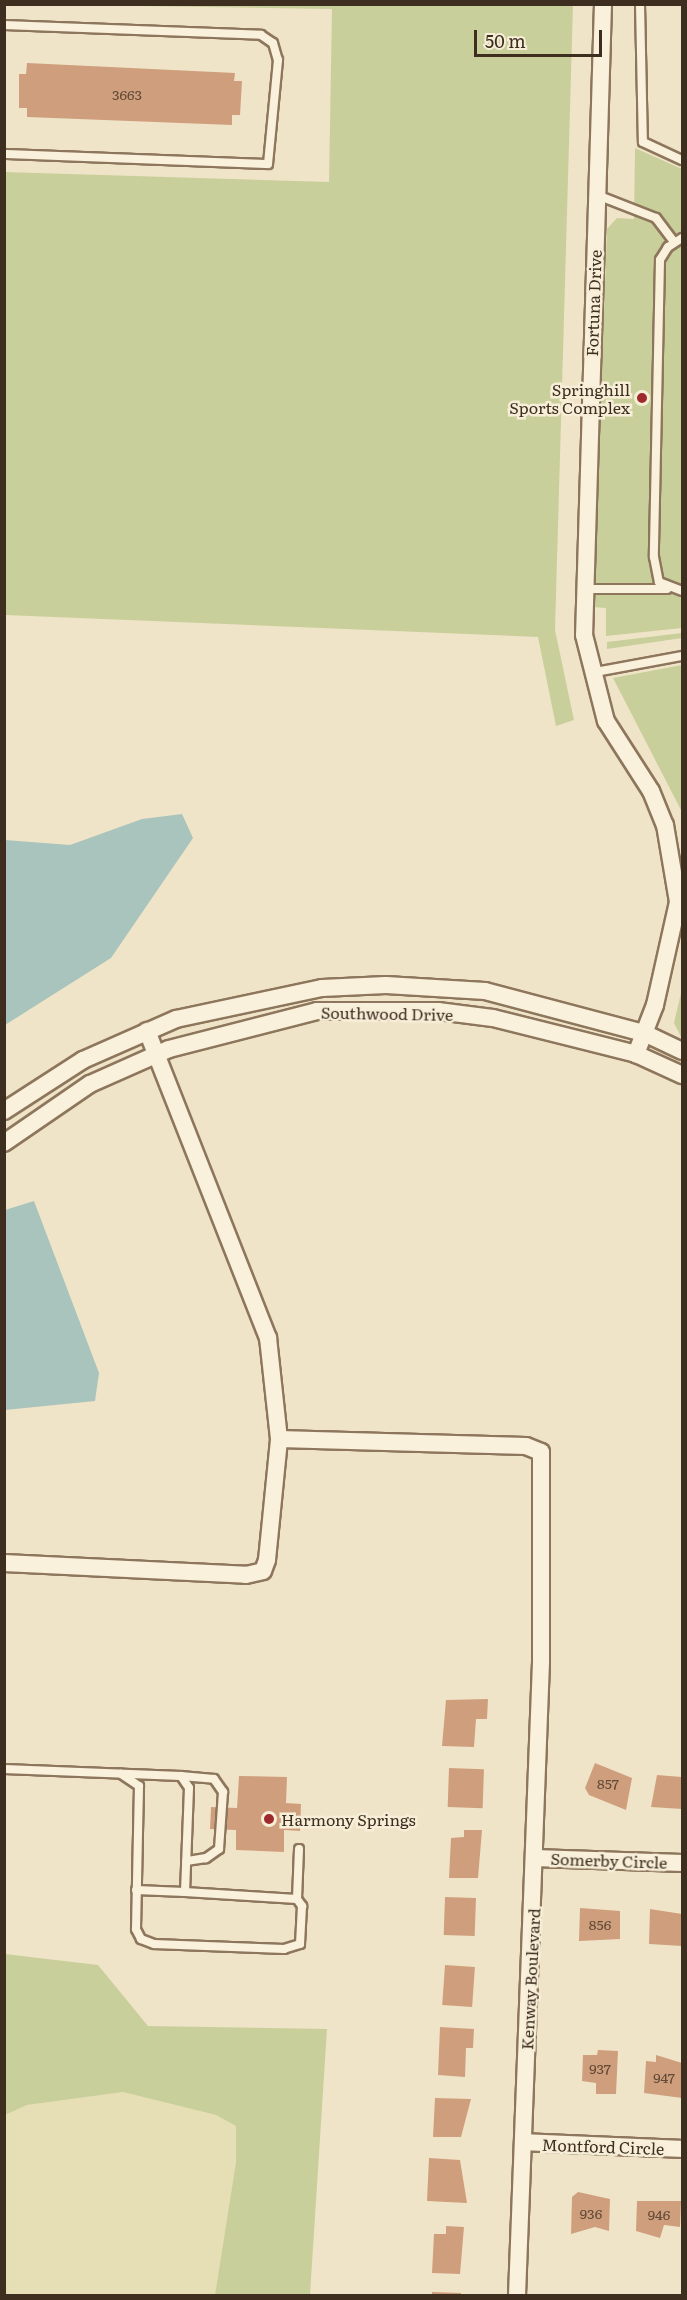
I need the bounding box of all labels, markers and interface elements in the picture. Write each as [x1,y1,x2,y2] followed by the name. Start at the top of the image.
[477,18,604,56] scale bar
[485,27,526,54] text: 50 m
[112,86,142,102] house number: 3663
[582,249,604,357] street label: Fortuna Drive
[509,379,630,417] place label: Springhill Sports Complex
[635,391,649,405] marker: Springhill Sports Complex
[321,1002,453,1024] street label: Southwood Drive
[597,1775,619,1791] house number: 857
[281,1809,416,1829] place label: Harmony Springs
[262,1812,276,1826] marker: Harmony Springs
[550,1848,668,1872] street label: Somerby Circle
[517,1908,543,2050] street label: Kenway Boulevard
[589,1916,611,1932] house number: 856
[589,2060,611,2076] house number: 937
[653,2069,675,2085] house number: 947
[541,2134,665,2158] street label: Montford Circle
[580,2205,602,2221] house number: 936
[648,2206,670,2222] house number: 946

